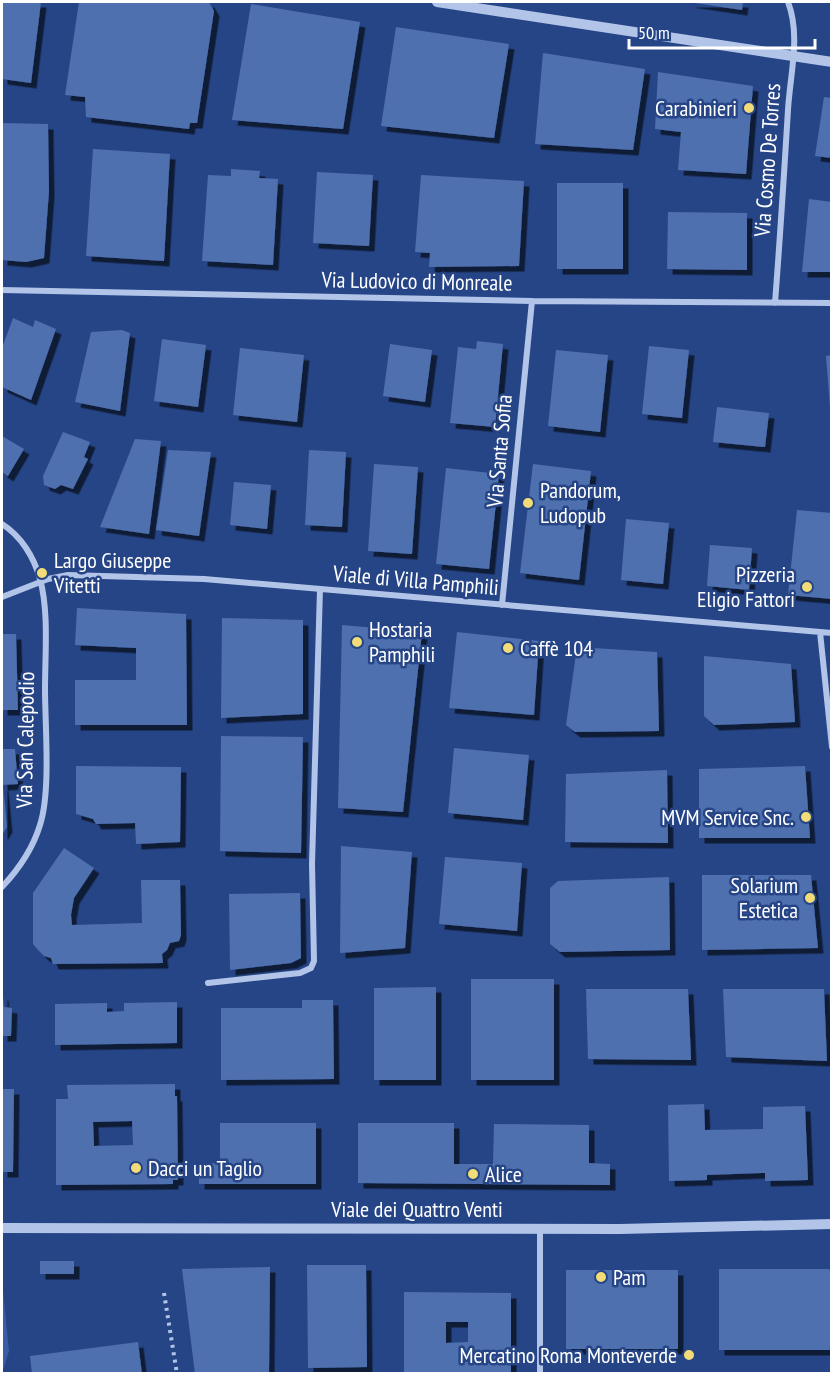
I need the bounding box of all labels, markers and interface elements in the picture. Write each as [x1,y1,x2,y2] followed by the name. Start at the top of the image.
[629,12,815,50] scale bar
[638,21,670,44] text: 50 m
[748,82,786,239] street label: Via Cosmo De Torres
[655,94,737,122] place label: Carabinieri
[742,101,756,115] marker: Carabinieri
[320,265,513,297] street label: Via Ludovico di Monreale
[480,393,518,510] street label: Via Santa Sofia
[540,476,621,529] place label: Pandorum, Ludopub
[521,496,535,510] marker: Pandorum, Ludopub
[53,546,171,599] place label: Largo Giuseppe Vitetti
[331,559,500,601] street label: Viale di Villa Pamphili
[697,560,795,613] place label: Pizzeria Eligio Fattori
[35,566,49,580] marker: Largo Giuseppe Vitetti
[800,580,814,594] marker: Pizzeria Eligio Fattori
[369,615,435,668] place label: Hostaria Pamphili
[520,634,593,662] place label: Caffè 104
[350,635,364,649] marker: Hostaria Pamphili
[501,641,515,655] marker: Caffè 104
[10,671,40,810] street label: Via San Calepodio
[661,803,794,831] place label: MVM Service Snc.
[799,810,813,824] marker: MVM Service Snc.
[730,871,798,924] place label: Solarium Estetica
[803,891,817,905] marker: Solarium Estetica
[148,1154,262,1182] place label: Dacci un Taglio
[485,1160,522,1188] place label: Alice
[129,1161,143,1175] marker: Dacci un Taglio
[466,1167,480,1181] marker: Alice
[330,1195,503,1223] street label: Viale dei Quattro Venti
[613,1263,645,1291] place label: Pam
[594,1270,608,1284] marker: Pam
[460,1341,677,1369] place label: Mercatino Roma Monteverde
[682,1348,696,1362] marker: Mercatino Roma Monteverde

